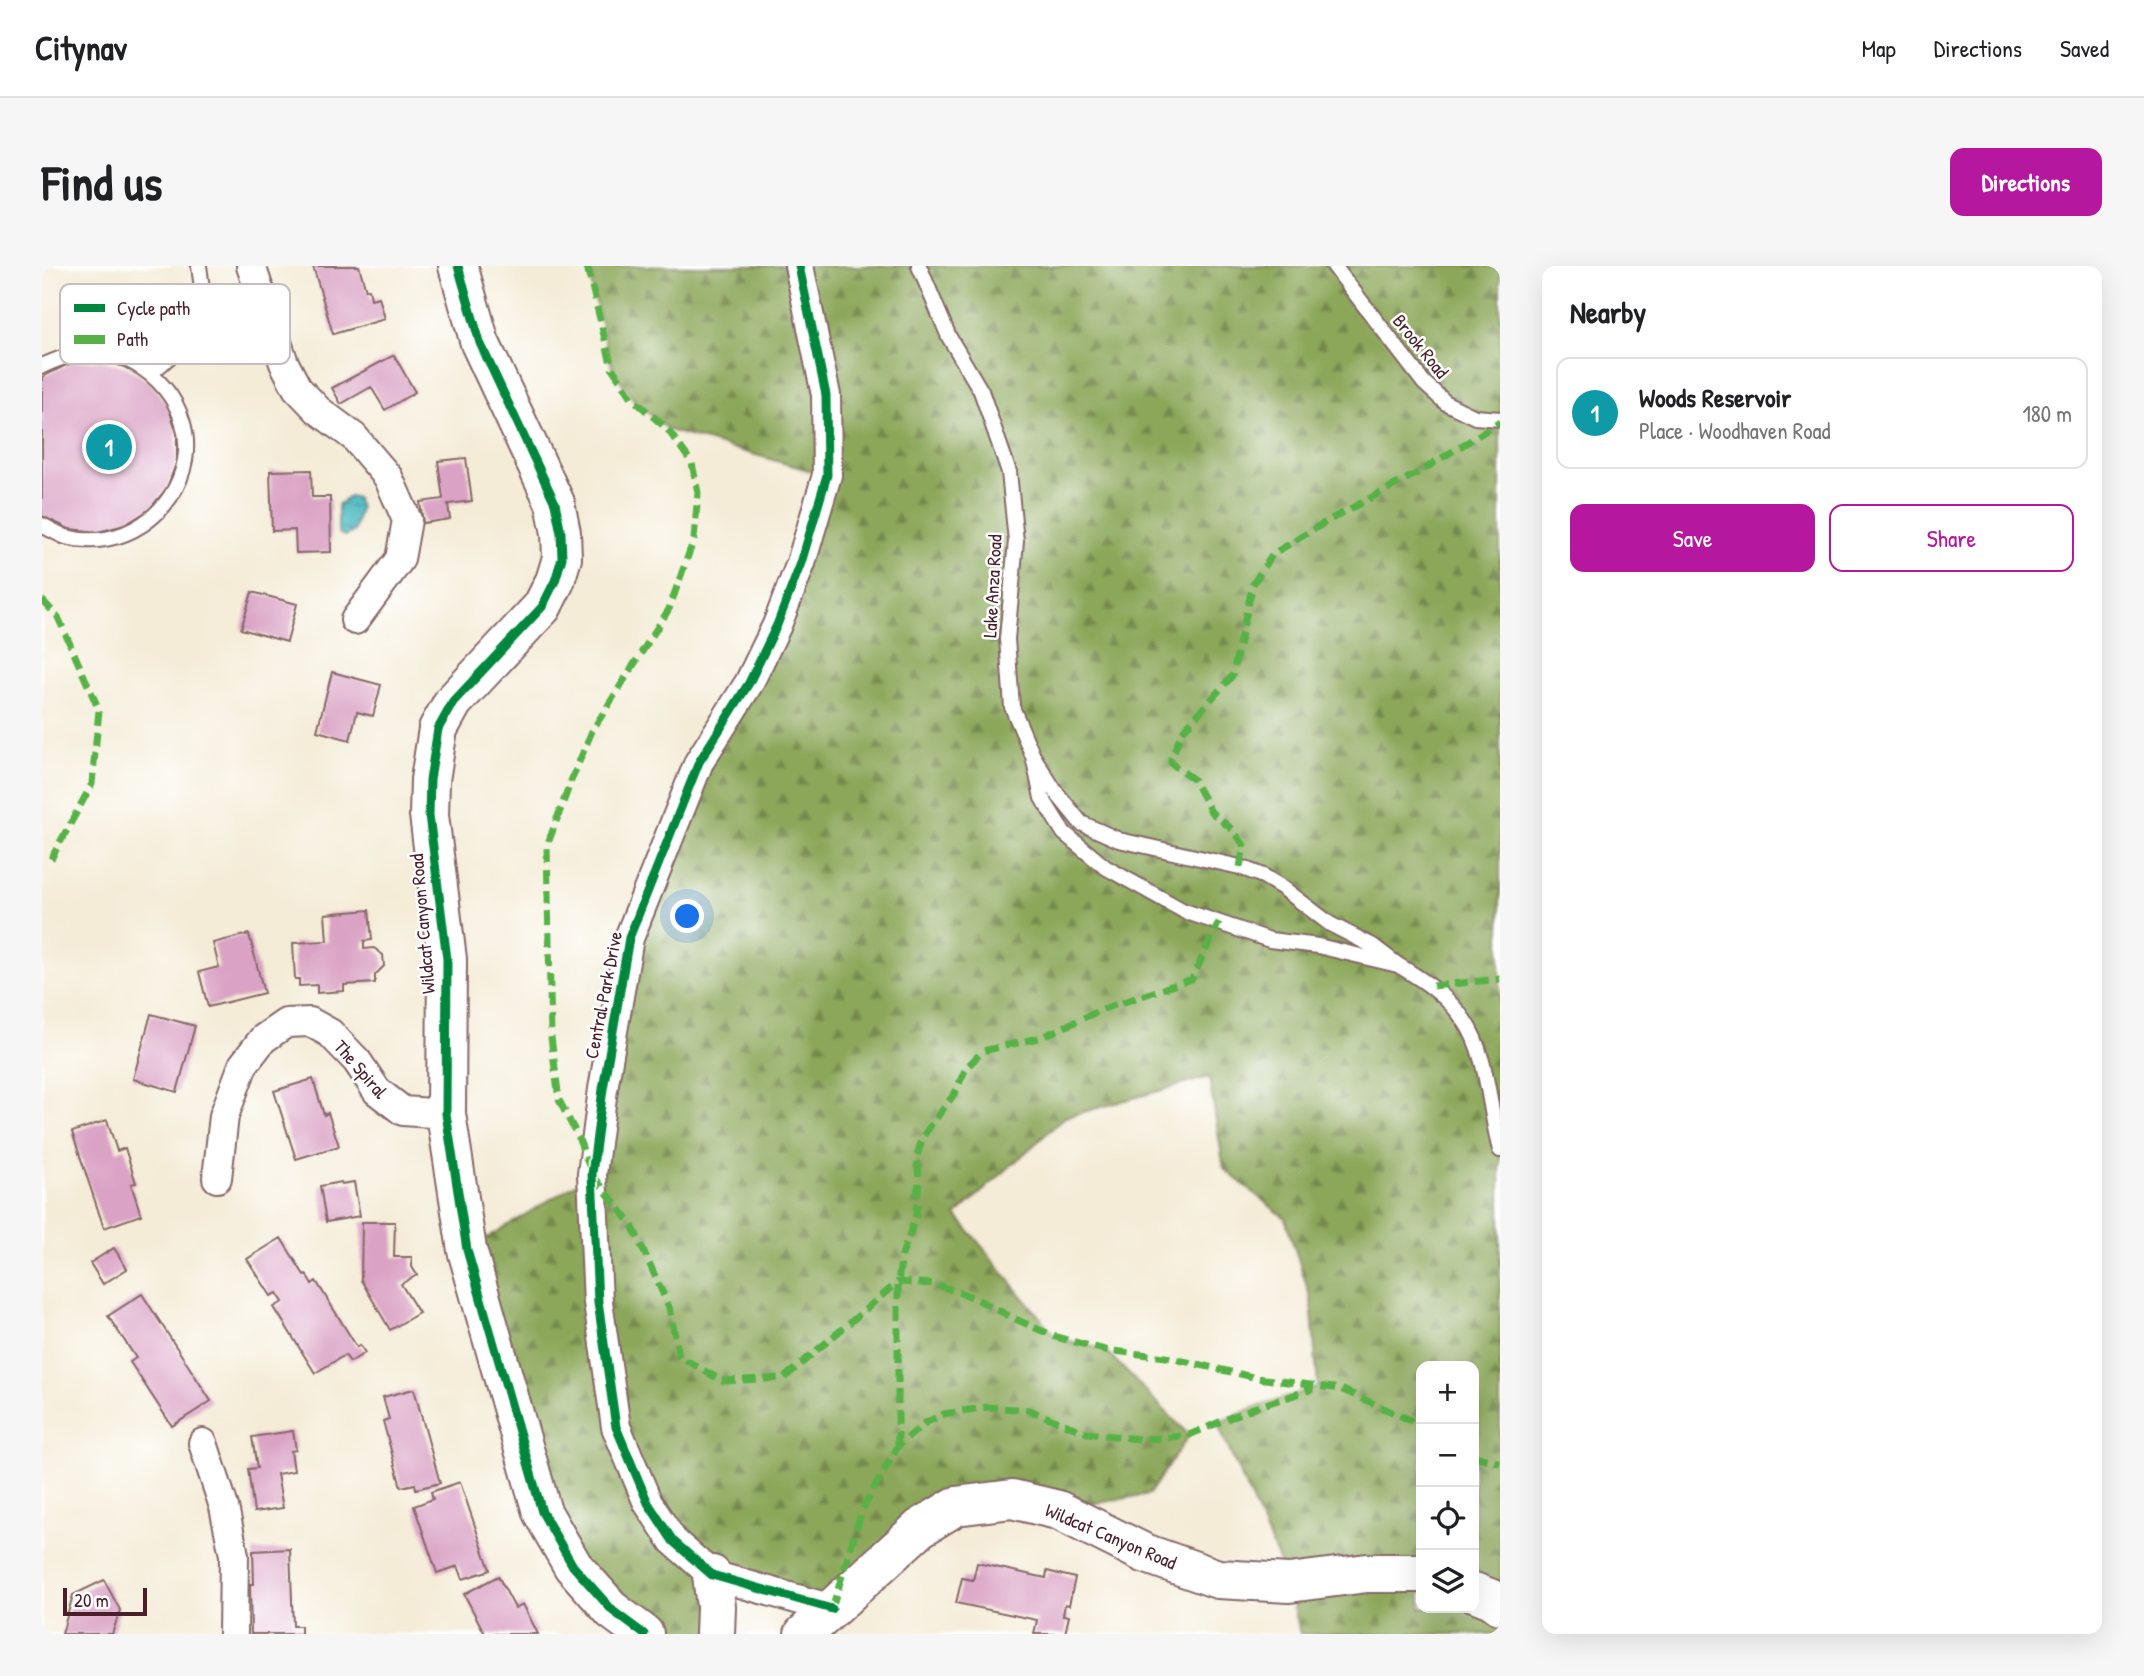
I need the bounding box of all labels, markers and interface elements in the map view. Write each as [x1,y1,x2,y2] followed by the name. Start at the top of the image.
[35,26,127,70] text: Citynav
[1862,32,1896,64] text: Map
[1934,32,2022,64] text: Directions
[2060,32,2109,64] text: Saved
[1950,148,2102,216] button: Directions
[42,149,162,215] text: Find us
[60,284,290,364] legend
[1570,292,1646,332] text: Nearby
[117,295,190,321] text: Cycle path
[1387,308,1455,384] street label: Brook Road
[117,326,148,352] text: Path
[1639,380,1791,415] text: Woods Reservoir
[1591,398,1599,429] text: 1
[2022,398,2072,429] text: 180 m
[1639,415,1831,446] text: Place · Woodhaven Road
[86,421,132,473] pin: 1
[1570,504,1815,572] button: Save
[1829,504,2074,572] button: Share
[976,533,1008,638] street label: Lake Anza Road
[403,852,441,995] street label: Wildcat Canyon Road
[670,899,704,933] your location
[578,929,628,1061] street label: Central Park Drive
[328,1034,394,1105] street label: The Spiral
[1416,1361,1479,1613] map controls
[1416,1361,1479,1424] button: +
[1416,1424,1479,1487] button: −
[1416,1487,1479,1550] button: locate
[1041,1497,1181,1576] street label: Wildcat Canyon Road
[1416,1550,1479,1613] button: layers
[63,1585,147,1617] scale bar
[74,1587,109,1613] text: 20 m

